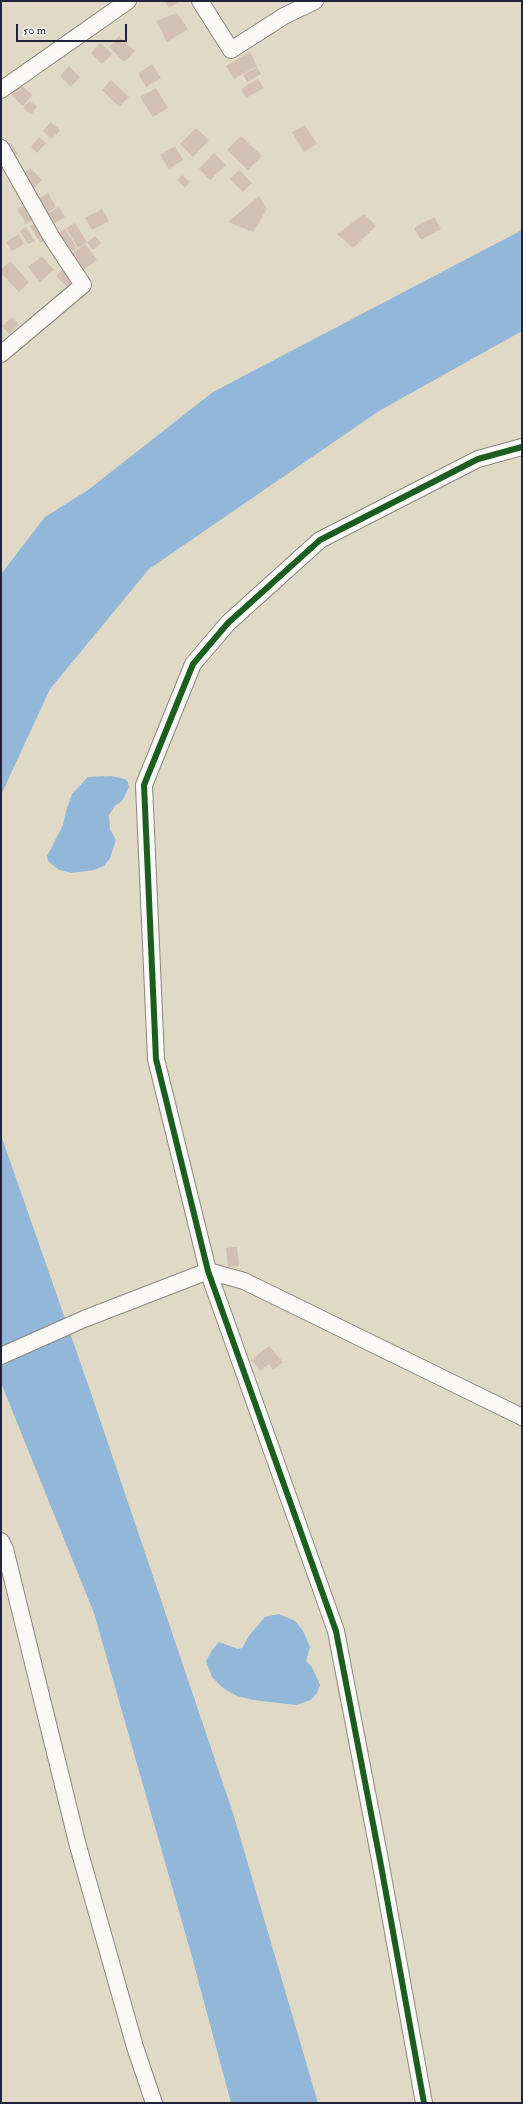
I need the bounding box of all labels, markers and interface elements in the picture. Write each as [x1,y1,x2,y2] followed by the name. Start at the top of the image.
[18,16,129,42] scale bar
[23,23,46,38] text: 50 m

